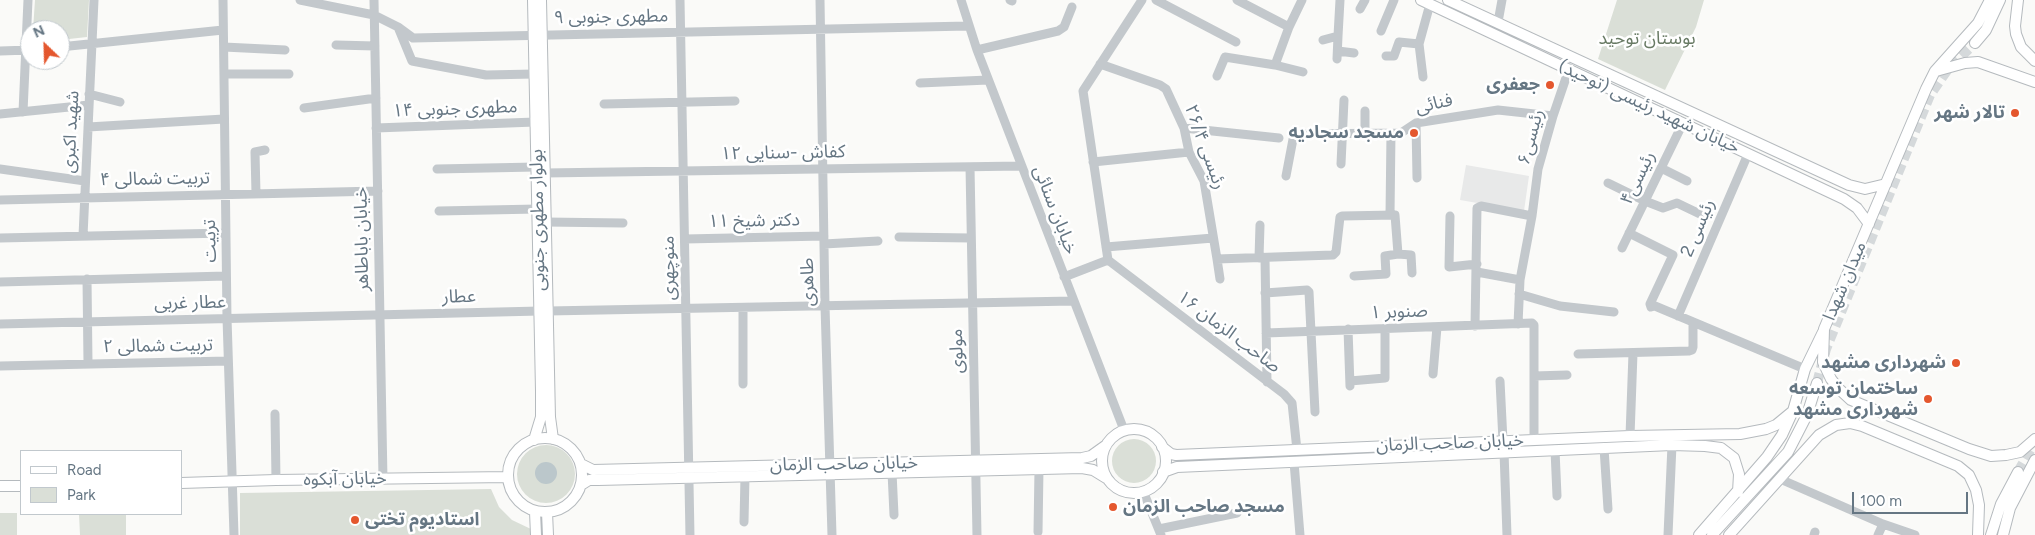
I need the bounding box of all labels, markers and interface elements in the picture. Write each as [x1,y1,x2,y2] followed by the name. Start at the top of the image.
[553,5,669,29] street label: مطهری جنوبی ۹
[20,20,70,70] north arrow
[31,22,47,42] text: N
[1599,28,1695,50] park label: بوستان توحید
[1555,55,1743,159] street label: خیابان شهید رئیسی (توحید)
[1486,74,1540,96] place label: جعفری
[1544,79,1556,91] marker: جعفری
[1413,89,1455,119] street label: فنائی
[58,90,84,174] street label: شهید اکبری
[392,96,518,122] street label: مطهری جنوبی ۱۴
[1180,102,1230,192] street label: رئیسی ۲۶/۴
[1934,102,2005,124] place label: تالار شهر
[1513,107,1549,167] street label: رئیسی۶
[2009,107,2021,119] marker: تالار شهر
[1288,122,1404,144] place label: مسجد سجادیه
[1408,127,1420,139] marker: مسجد سجادیه
[721,141,845,165] street label: کفاش -سنایی ۱۲
[1616,148,1660,208] street label: رئیسی۴
[526,149,550,291] street label: بولوار مطهری جنوبی
[1028,163,1082,257] street label: خیابان سنائی
[100,167,210,191] street label: تربیت شمالی ۴
[350,187,374,291] street label: خیابان باباطاهر
[1676,196,1720,260] street label: رئیسی 2
[708,209,800,233] street label: دکتر شیخ ۱۱
[199,219,221,263] street label: تربیت
[658,235,680,301] street label: منوچهری
[1819,238,1871,324] street label: میدان شهدا
[797,258,819,306] street label: طاهری
[442,286,476,308] street label: عطار
[1173,286,1285,378] street label: صاحب الزمان ۱۶
[154,292,226,314] street label: عطار غربی
[1370,300,1428,324] street label: صنوبر ۱
[946,328,968,374] street label: مولوی
[103,334,213,358] street label: تربیت شمالی ۲
[1821,352,1946,374] place label: شهرداری مشهد
[1950,357,1962,369] marker: شهرداری مشهد
[1789,378,1918,420] place label: ساختمان توسعه شهرداری مشهد
[1922,393,1934,405] marker: ساختمان توسعه شهرداری مشهد
[1376,430,1524,456] street label: خیابان صاحب الزمان
[20,450,182,515] legend
[770,452,918,476] street label: خیابان صاحب الزمان
[67,461,102,479] text: Road
[303,467,387,491] street label: خیابان آبکوه
[1855,482,1971,514] scale bar
[67,486,96,504] text: Park
[1860,492,1902,510] text: 100 m
[1123,496,1285,518] place label: مسجد صاحب الزمان
[1107,501,1119,513] marker: مسجد صاحب الزمان
[365,509,479,531] place label: استادیوم تختی
[349,514,361,526] marker: استادیوم تختی

